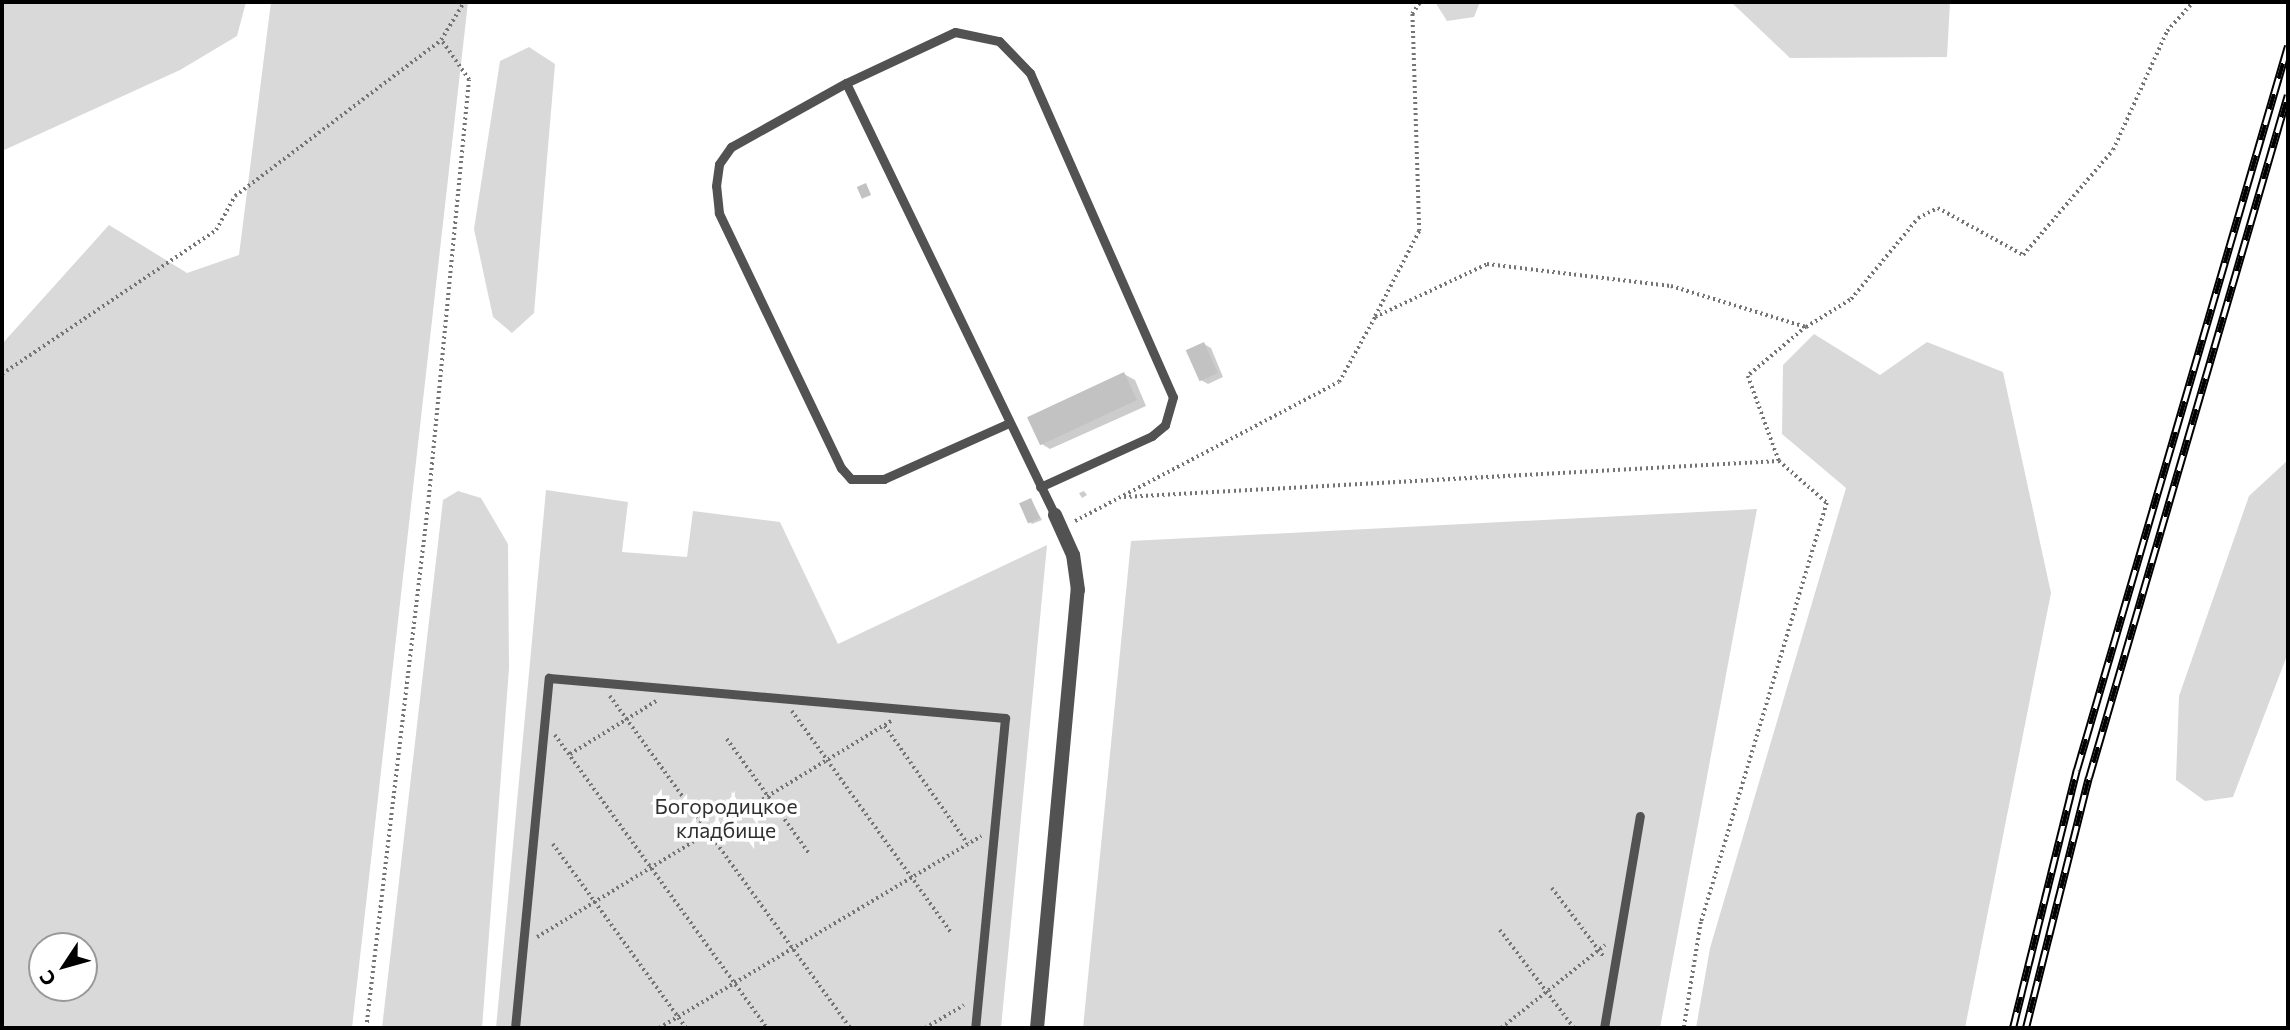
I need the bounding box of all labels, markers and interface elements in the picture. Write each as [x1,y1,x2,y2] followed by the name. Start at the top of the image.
[655,793,797,843] park label: Богородицкое кладбище
[28,932,98,1002] north arrow
[34,966,60,990] text: С

